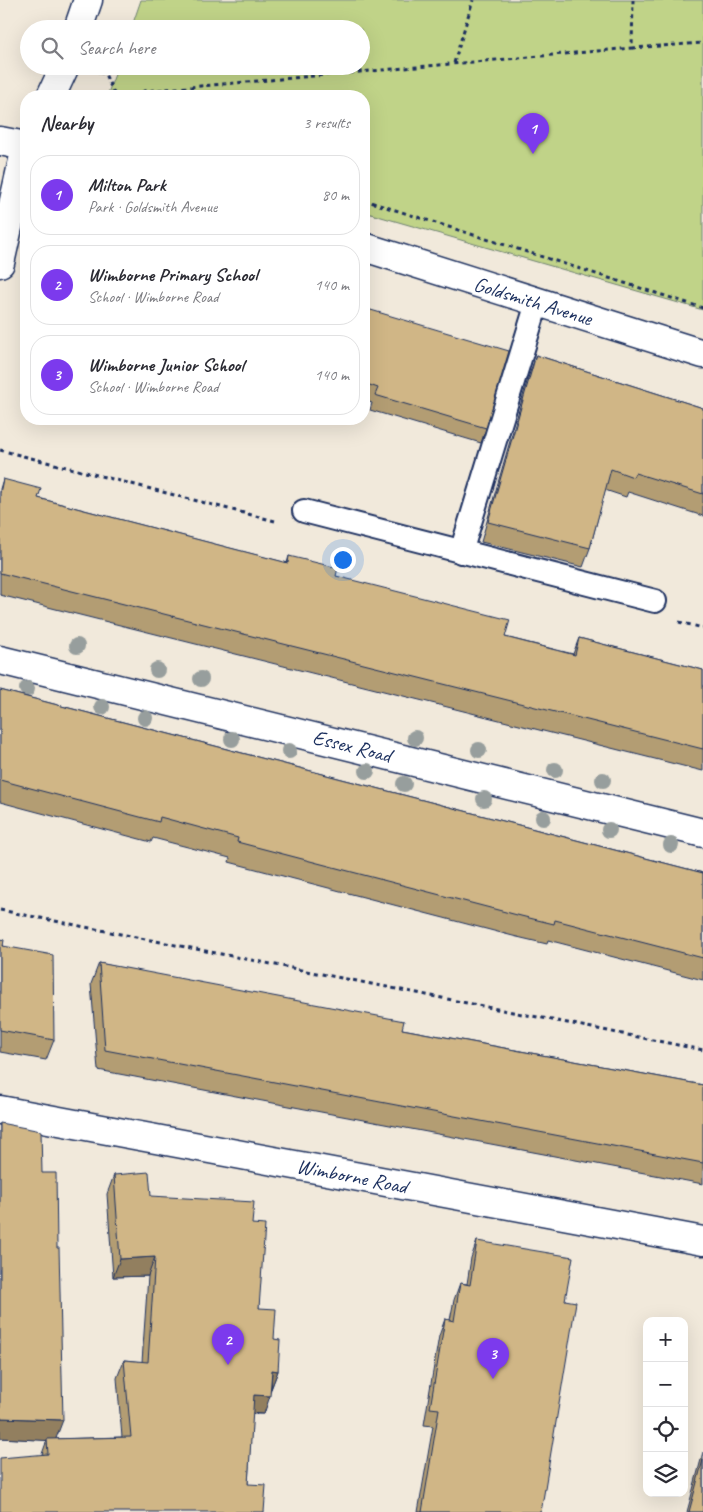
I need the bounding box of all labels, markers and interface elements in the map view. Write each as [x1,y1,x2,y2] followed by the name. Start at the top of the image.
[20,20,370,75] search box
[38,34,66,62] icon: search
[78,36,155,60] text: Search here
[40,110,93,136] text: Nearby
[303,113,350,133] text: 3 results
[517,113,549,154] pin: 1
[88,173,166,197] text: Milton Park
[53,185,61,205] text: 1
[322,185,349,205] text: 80 m
[88,197,217,217] text: Park · Goldsmith Avenue
[88,263,257,287] text: Wimborne Primary School
[471,271,596,332] street label: Goldsmith Avenue
[53,275,61,295] text: 2
[315,275,349,295] text: 140 m
[88,287,219,307] text: School · Wimborne Road
[88,353,244,377] text: Wimborne Junior School
[53,365,61,385] text: 3
[315,365,349,385] text: 140 m
[88,377,219,397] text: School · Wimborne Road
[330,547,356,573] your location
[310,724,398,769] street label: Essex Road
[295,1153,413,1200] street label: Wimborne Road
[643,1317,688,1497] map controls
[643,1317,688,1362] button: +
[212,1324,244,1365] pin: 2
[477,1338,509,1379] pin: 3
[643,1362,688,1407] button: −
[643,1407,688,1452] button: locate
[643,1452,688,1497] button: layers

